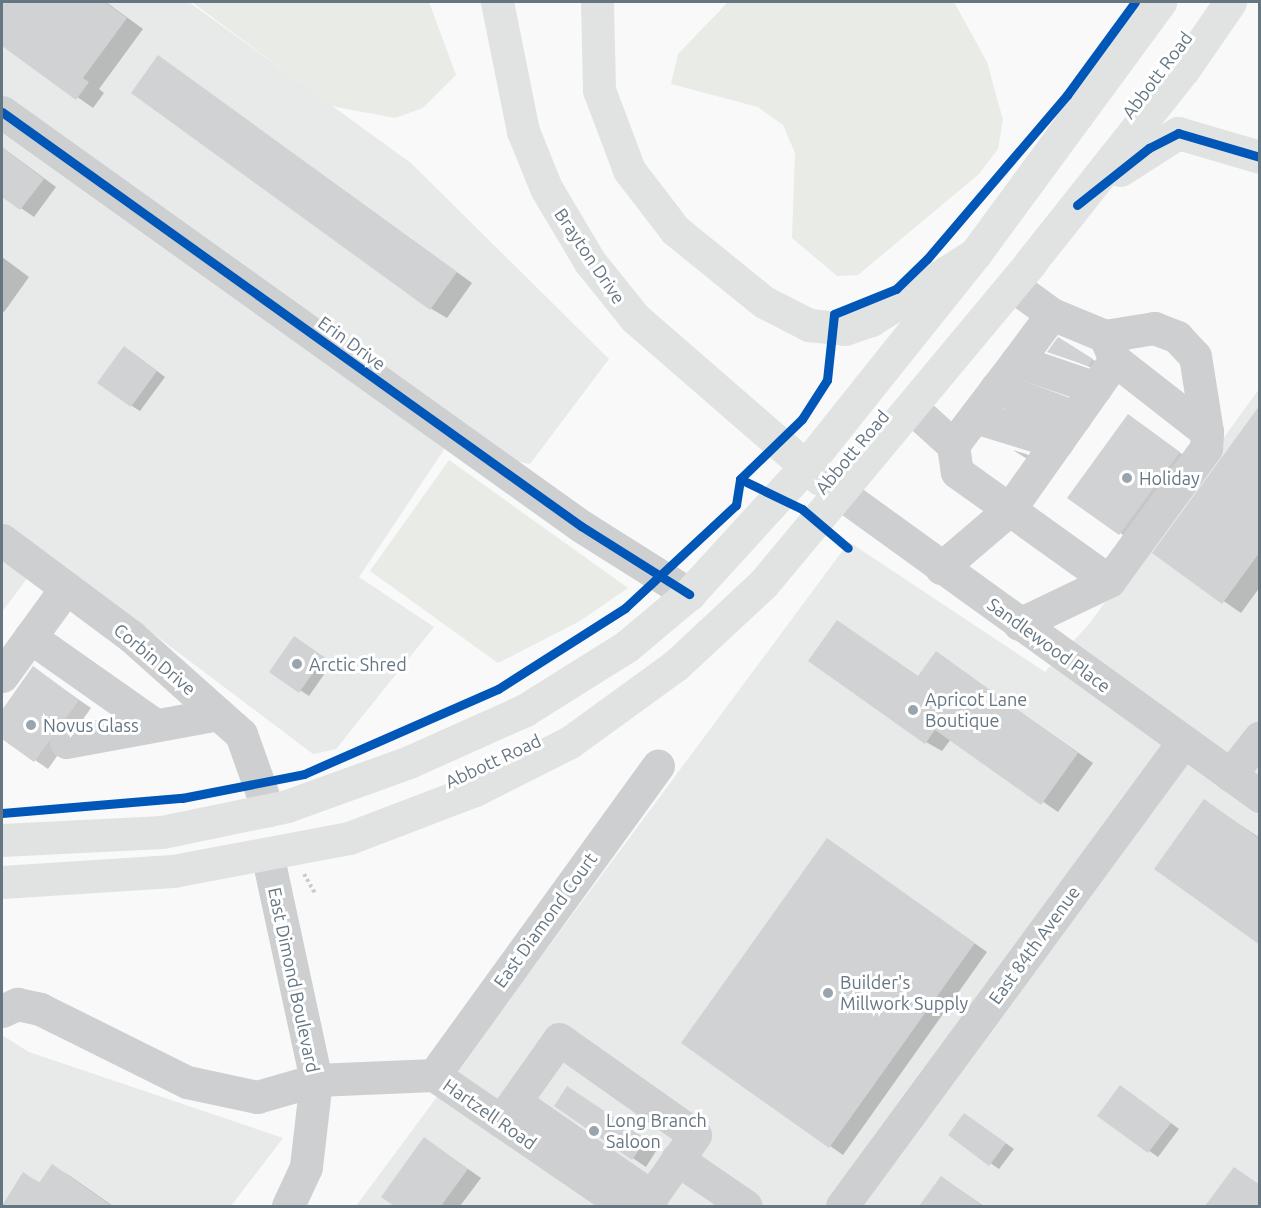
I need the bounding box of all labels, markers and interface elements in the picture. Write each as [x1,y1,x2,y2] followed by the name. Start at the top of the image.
[1117,27,1197,123] street label: Abbott Road
[550,204,630,308] street label: Brayton Drive
[314,311,390,375] street label: Erin Drive
[811,406,893,498] street label: Abbott Road
[1139,467,1200,489] place label: Holiday
[1120,471,1134,485] marker: Holiday
[983,593,1115,697] street label: Sandlewood Place
[110,619,200,699] street label: Corbin Drive
[309,653,407,675] place label: Arctic Shred
[290,657,304,671] marker: Arctic Shred
[925,689,1027,732] place label: Apricot Lane Boutique
[906,703,920,717] marker: Apricot Lane Boutique
[43,714,139,736] place label: Novus Glass
[24,718,38,732] marker: Novus Glass
[442,729,544,793] street label: Abbott Road
[489,848,601,992] street label: East Diamond Court
[984,882,1084,1008] street label: East 84th Avenue
[264,885,324,1075] street label: East Dimond Boulevard
[840,972,968,1014] place label: Builder's Millwork Supply
[821,986,835,1000] marker: Builder's Millwork Supply
[439,1074,541,1154] street label: Hartzell Road
[606,1110,707,1152] place label: Long Branch Saloon
[587,1124,601,1138] marker: Long Branch Saloon

